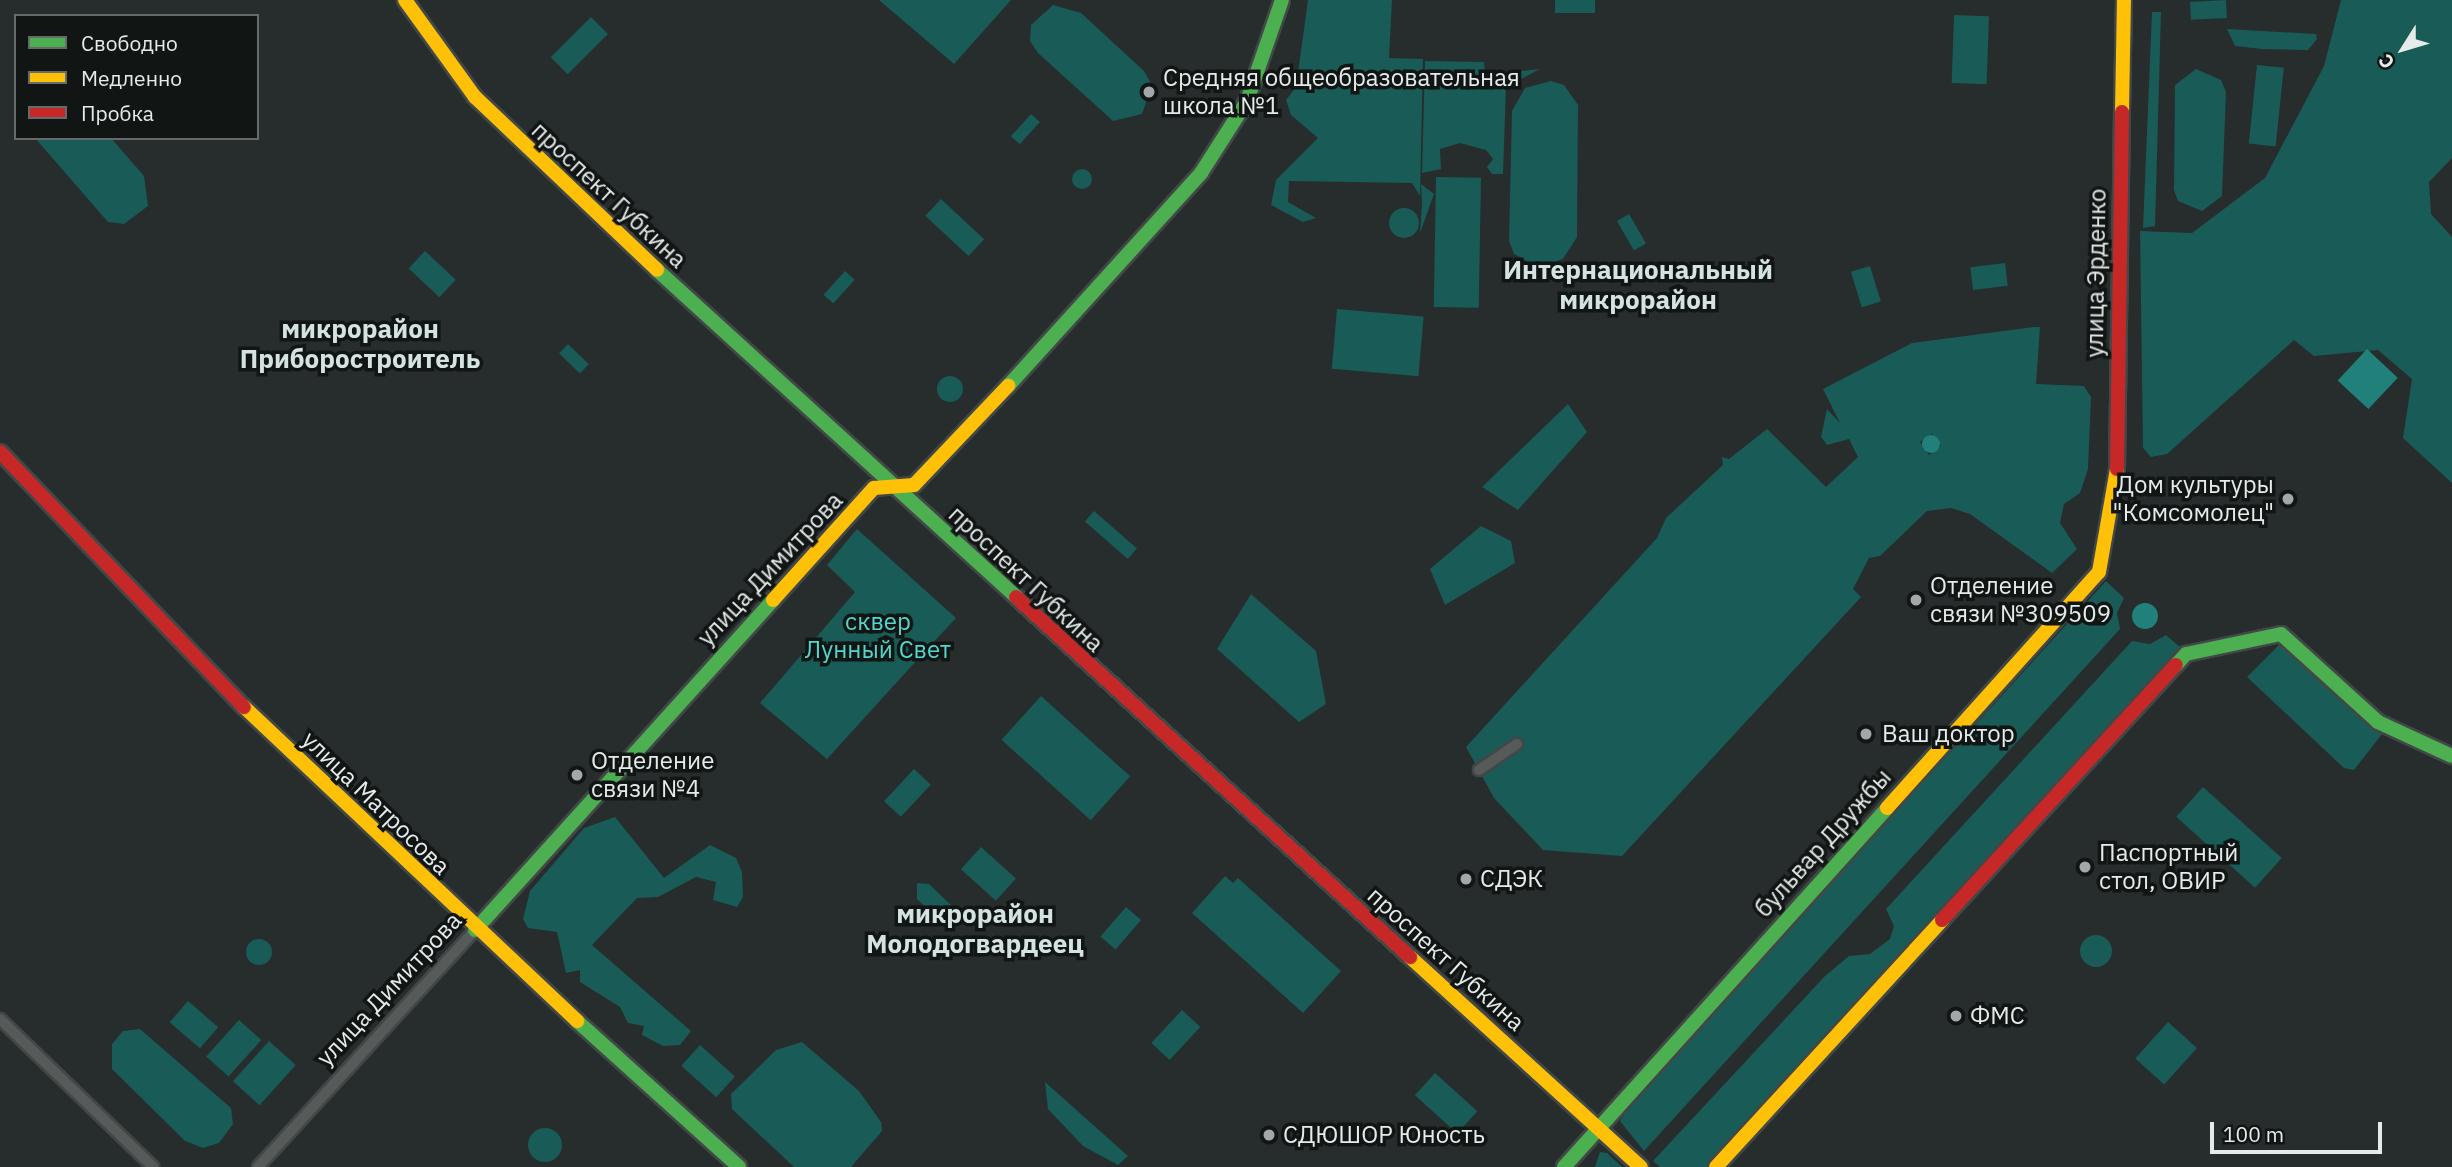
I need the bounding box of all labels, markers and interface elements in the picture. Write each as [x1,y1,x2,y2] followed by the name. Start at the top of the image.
[14,14,259,140] legend
[2368,14,2438,84] north arrow
[81,29,178,57] text: Свободно
[2373,49,2400,74] text: С
[81,64,182,92] text: Медленно
[1163,64,1520,120] place label: Средняя общеобразовательная школа №1
[1141,84,1157,100] marker: Средняя общеобразовательная школа №1
[81,99,154,127] text: Пробка
[526,116,692,274] street label: проспект Губкина
[2080,188,2112,358] street label: улица Эрденко
[1503,254,1773,316] district label: Интернациональный микрорайон
[240,313,480,374] district label: микрорайон Приборостроитель
[2113,471,2274,527] place label: Дом культуры "Комсомолец"
[692,486,848,652] street label: улица Димитрова
[2280,491,2296,507] marker: Дом культуры "Комсомолец"
[943,500,1109,658] street label: проспект Губкина
[1930,572,2111,628] place label: Отделение связи №309509
[1908,592,1924,608] marker: Отделение связи №309509
[805,608,951,664] park label: сквер Лунный Свет
[1882,720,2015,748] place label: Ваш доктор
[1856,724,1876,744] marker: Ваш доктор
[296,725,456,881] street label: улица Матросова
[591,747,714,803] place label: Отделение связи №4
[1749,763,1897,923] street label: бульвар Дружбы
[569,767,585,783] marker: Отделение связи №4
[2099,839,2238,895] place label: Паспортный стол, ОВИР
[2077,859,2093,875] marker: Паспортный стол, ОВИР
[1480,865,1543,893] place label: СДЭК
[1458,871,1474,887] marker: СДЭК
[1362,881,1530,1037] street label: проспект Губкина
[866,898,1084,960] district label: микрорайон Молодогвардеец
[311,906,467,1072] street label: улица Димитрова
[1970,1002,2025,1030] place label: ФМС
[1948,1008,1964,1024] marker: ФМС
[2214,1108,2386,1152] scale bar
[2223,1120,2284,1148] text: 100 m
[1283,1121,1485,1149] place label: СДЮШОР Юность
[1261,1127,1277,1143] marker: СДЮШОР Юность

